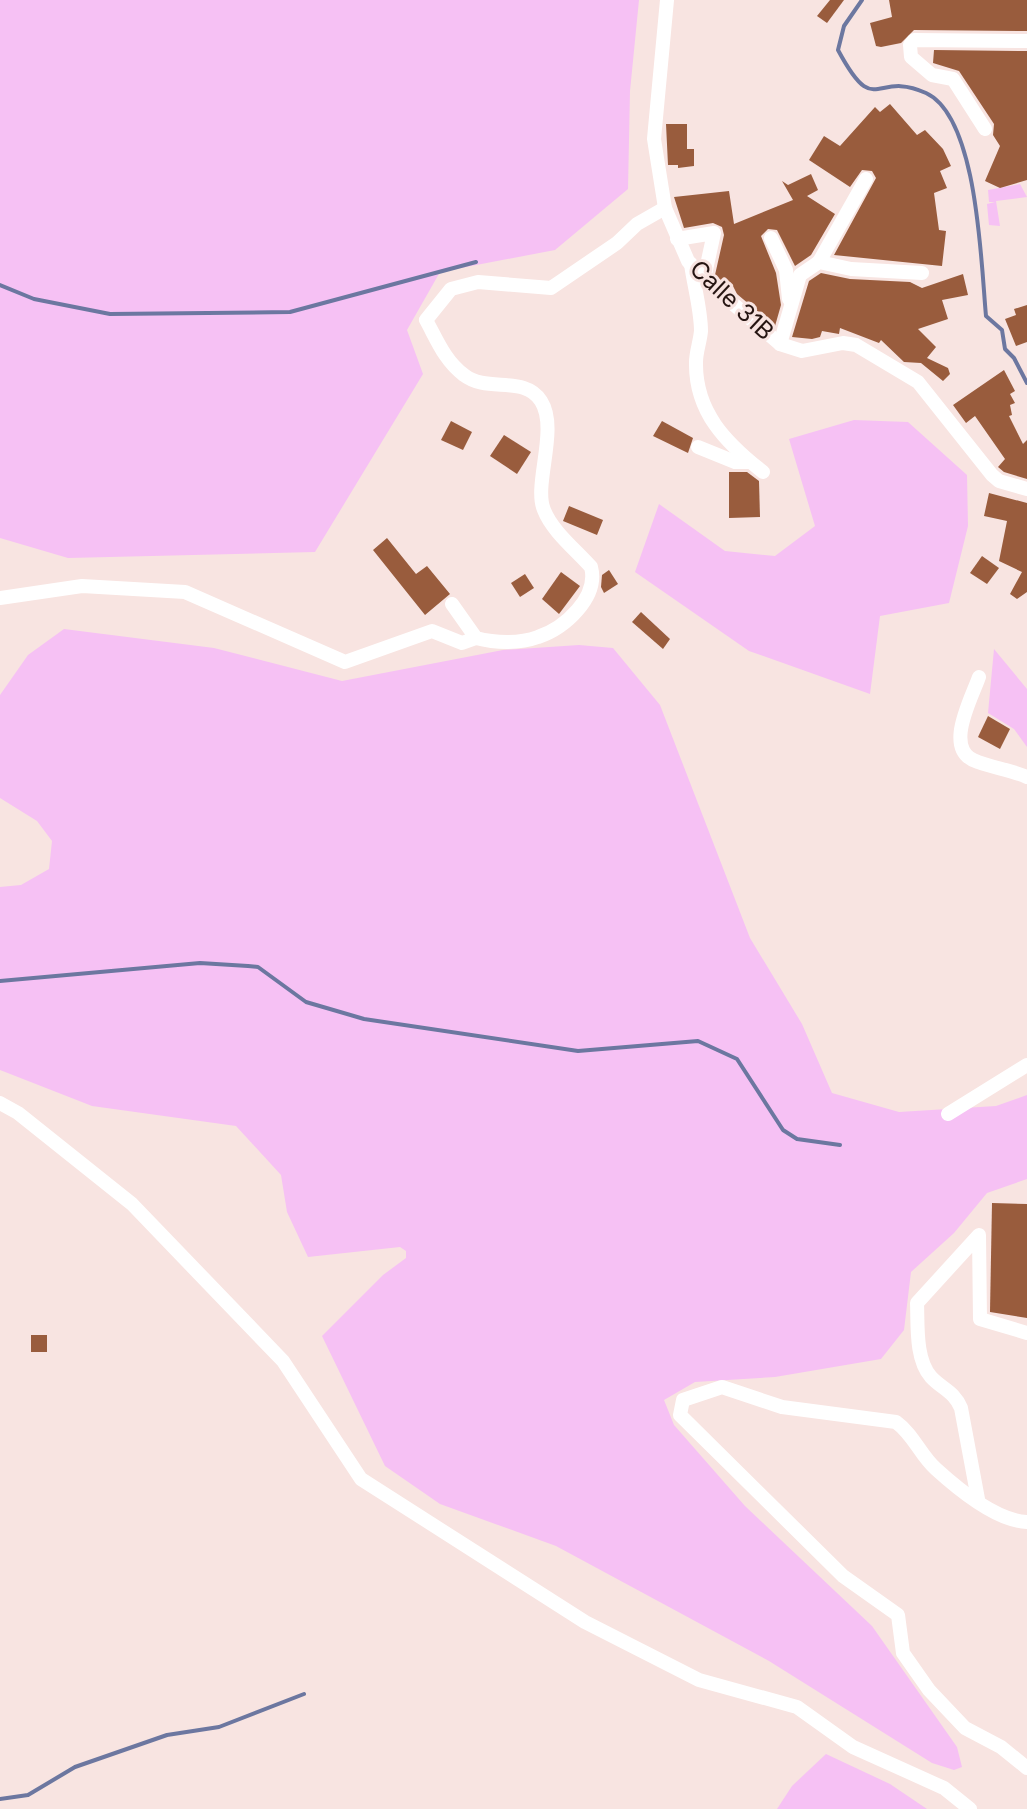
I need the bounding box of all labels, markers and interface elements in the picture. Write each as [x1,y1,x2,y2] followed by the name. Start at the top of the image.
[684,254,780,346] street label: Calle 31B

